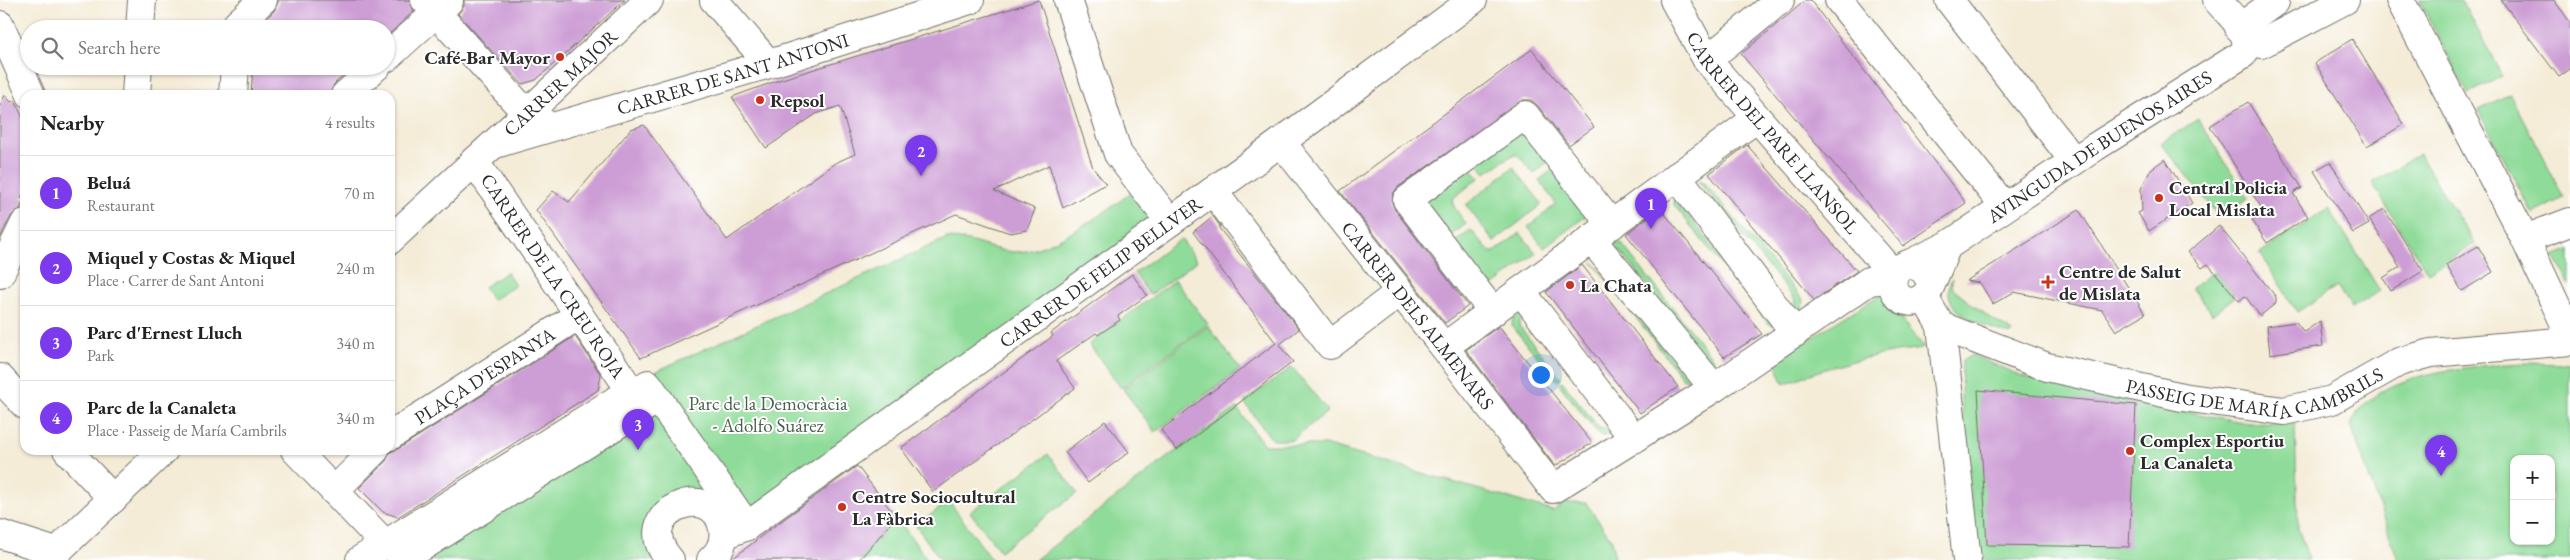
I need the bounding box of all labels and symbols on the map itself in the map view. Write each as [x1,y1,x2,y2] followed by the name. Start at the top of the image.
[498,23,623,141] street label: CARRER MAJOR
[614,27,852,120] street label: CARRER DE SANT ANTONI
[1681,27,1865,239] street label: CARRER DEL PARE LLANSOL
[424,45,550,70] place label: Café-Bar Mayor
[554,51,566,63] marker: Café-Bar Mayor
[1981,64,2216,229] street label: AVINGUDA DE BUENOS AIRES
[770,88,825,113] place label: Repsol
[754,94,766,106] marker: Repsol
[905,135,937,176] pin: 2
[475,169,631,384] street label: CARRER DE LA CREU ROJA
[2169,175,2288,222] place label: Central Policia Local Mislata
[1635,188,1667,229] pin: 1
[994,190,1207,353] street label: CARRER DE FELIP BELLVER
[2153,192,2165,204] marker: Central Policia Local Mislata
[1336,216,1500,415] street label: CARRER DELS ALMENARS
[2059,259,2181,306] place label: Centre de Salut de Mislata
[1580,273,1652,298] place label: La Chata
[2041,275,2055,289] marker: Centre de Salut de Mislata
[1564,279,1576,291] marker: La Chata
[409,321,560,430] street label: PLAÇA D'ESPANYA
[2124,361,2388,425] street label: PASSEIG DE MARÍA CAMBRILS
[1528,362,1554,388] your location
[688,391,848,438] park label: Parc de la Democràcia - Adolfo Suárez
[622,409,654,450] pin: 3
[2140,428,2285,475] place label: Complex Esportiu La Canaleta
[2425,435,2457,476] pin: 4
[2124,445,2136,457] marker: Complex Esportiu La Canaleta
[852,484,1016,531] place label: Centre Sociocultural La Fàbrica
[836,501,848,513] marker: Centre Sociocultural La Fàbrica

